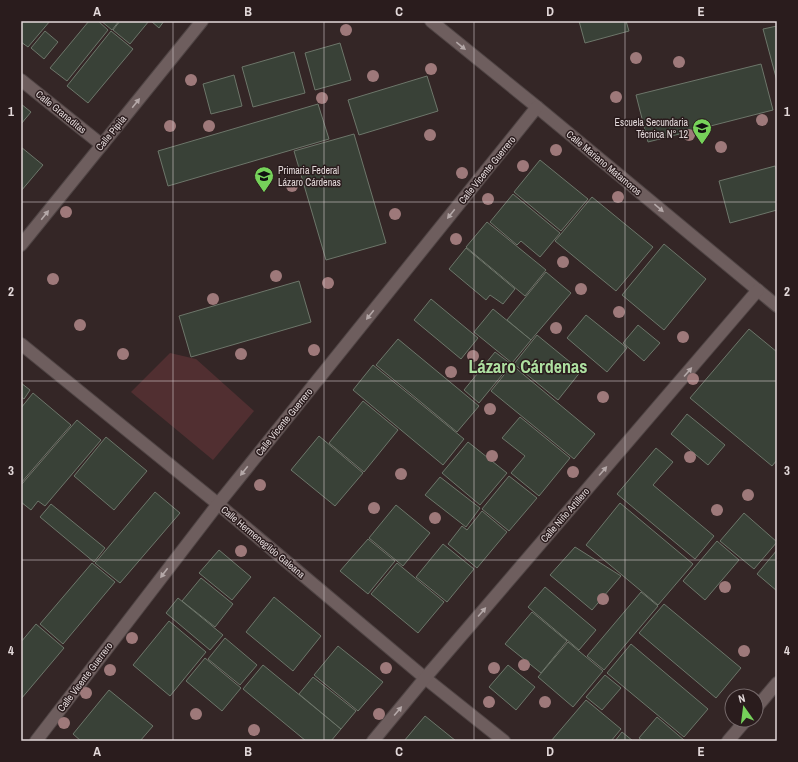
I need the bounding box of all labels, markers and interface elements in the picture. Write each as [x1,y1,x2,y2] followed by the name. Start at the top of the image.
[93,3,101,20] text: A
[244,3,252,20] text: B
[395,3,403,20] text: C
[546,3,554,20] text: D
[697,3,705,20] text: E
[456,41,467,50] one-way arrow
[33,88,89,136] street label: Calle Granaditas
[132,97,140,108] one-way arrow
[8,103,14,120] text: 1
[784,103,790,120] text: 1
[93,112,130,153] street label: Calle Pípila
[615,116,688,141] place label: Escuela Secundaria Técnica N° 12
[691,117,713,145] school or university icon: Escuela Secundaria Técnica N° 12
[564,128,644,198] street label: Calle Mariano Matamoros
[456,133,519,207] street label: Calle Vicente Guerrero
[278,164,341,189] place label: Primaria Federal Lázaro Cárdenas
[253,165,275,193] school or university icon: Primaria Federal Lázaro Cárdenas
[654,204,664,213] one-way arrow
[41,209,50,220] one-way arrow
[447,209,456,219] one-way arrow
[8,283,14,300] text: 2
[784,283,790,300] text: 2
[365,310,374,321] one-way arrow
[469,354,587,379] district label: Lázaro Cárdenas
[683,367,692,377] one-way arrow
[253,385,316,459] street label: Calle Vicente Guerrero
[8,462,14,479] text: 3
[784,462,790,479] text: 3
[240,465,249,476] one-way arrow
[598,466,607,475] one-way arrow
[538,485,593,545] street label: Calle Niño Artillero
[218,503,308,581] street label: Calle Hermenegildo Galeana
[160,568,169,579] one-way arrow
[477,607,486,617] one-way arrow
[55,639,116,714] street label: Calle Vicente Guerrero
[8,642,14,659] text: 4
[784,642,790,659] text: 4
[724,688,764,728] north arrow
[737,691,746,706] text: N
[393,706,402,716] one-way arrow
[93,743,101,760] text: A
[244,743,252,760] text: B
[395,743,403,760] text: C
[546,743,554,760] text: D
[697,743,705,760] text: E

